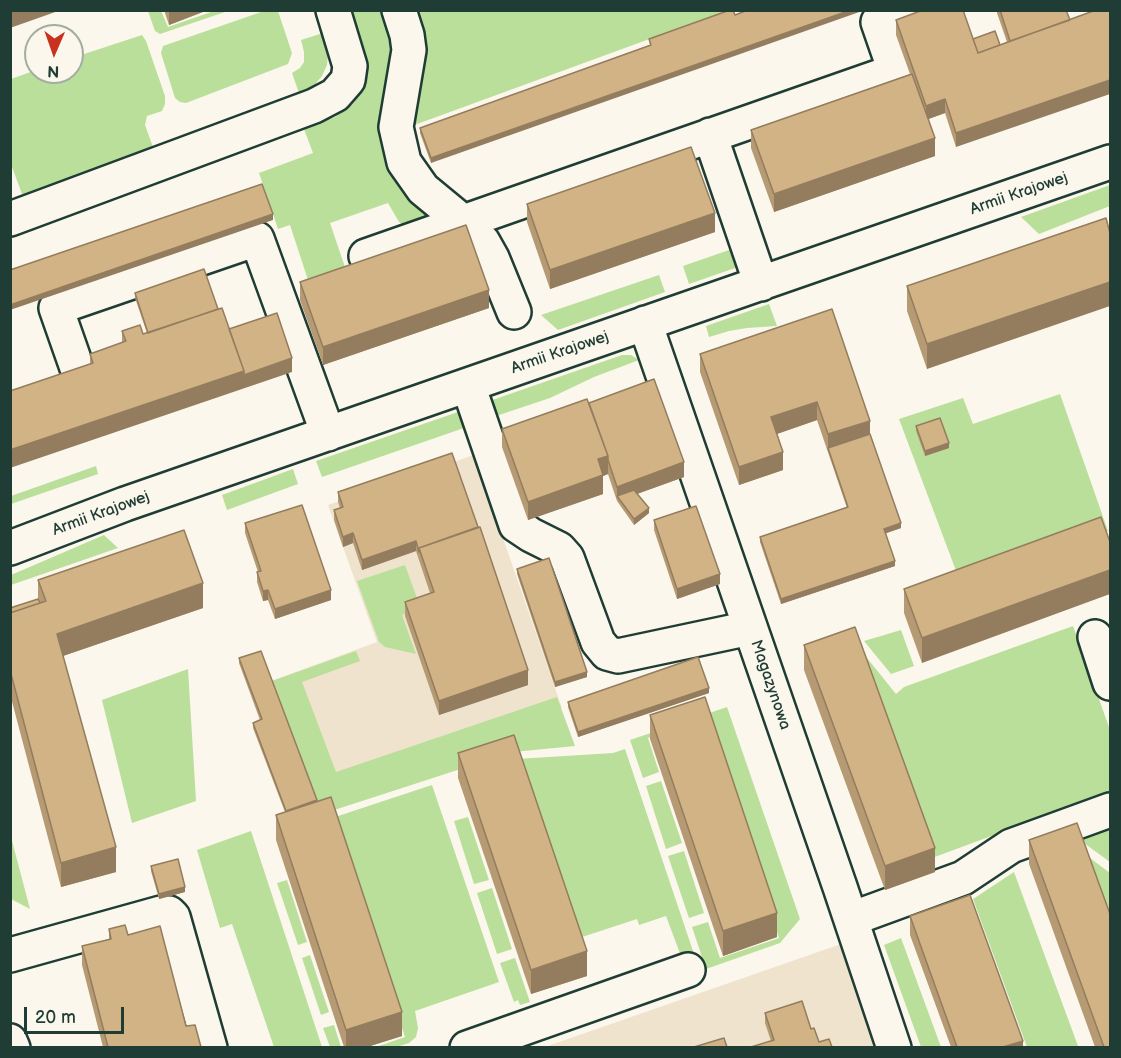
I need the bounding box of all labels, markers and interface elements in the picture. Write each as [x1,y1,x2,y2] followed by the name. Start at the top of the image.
[24,24,84,84] north arrow
[47,61,60,80] text: N
[968,168,1070,220] street label: Armii Krajowej
[509,327,611,379] street label: Armii Krajowej
[50,488,152,540] street label: Armii Krajowej
[746,638,794,732] street label: Magazynowa
[27,995,128,1033] scale bar
[35,1007,76,1028] text: 20 m

